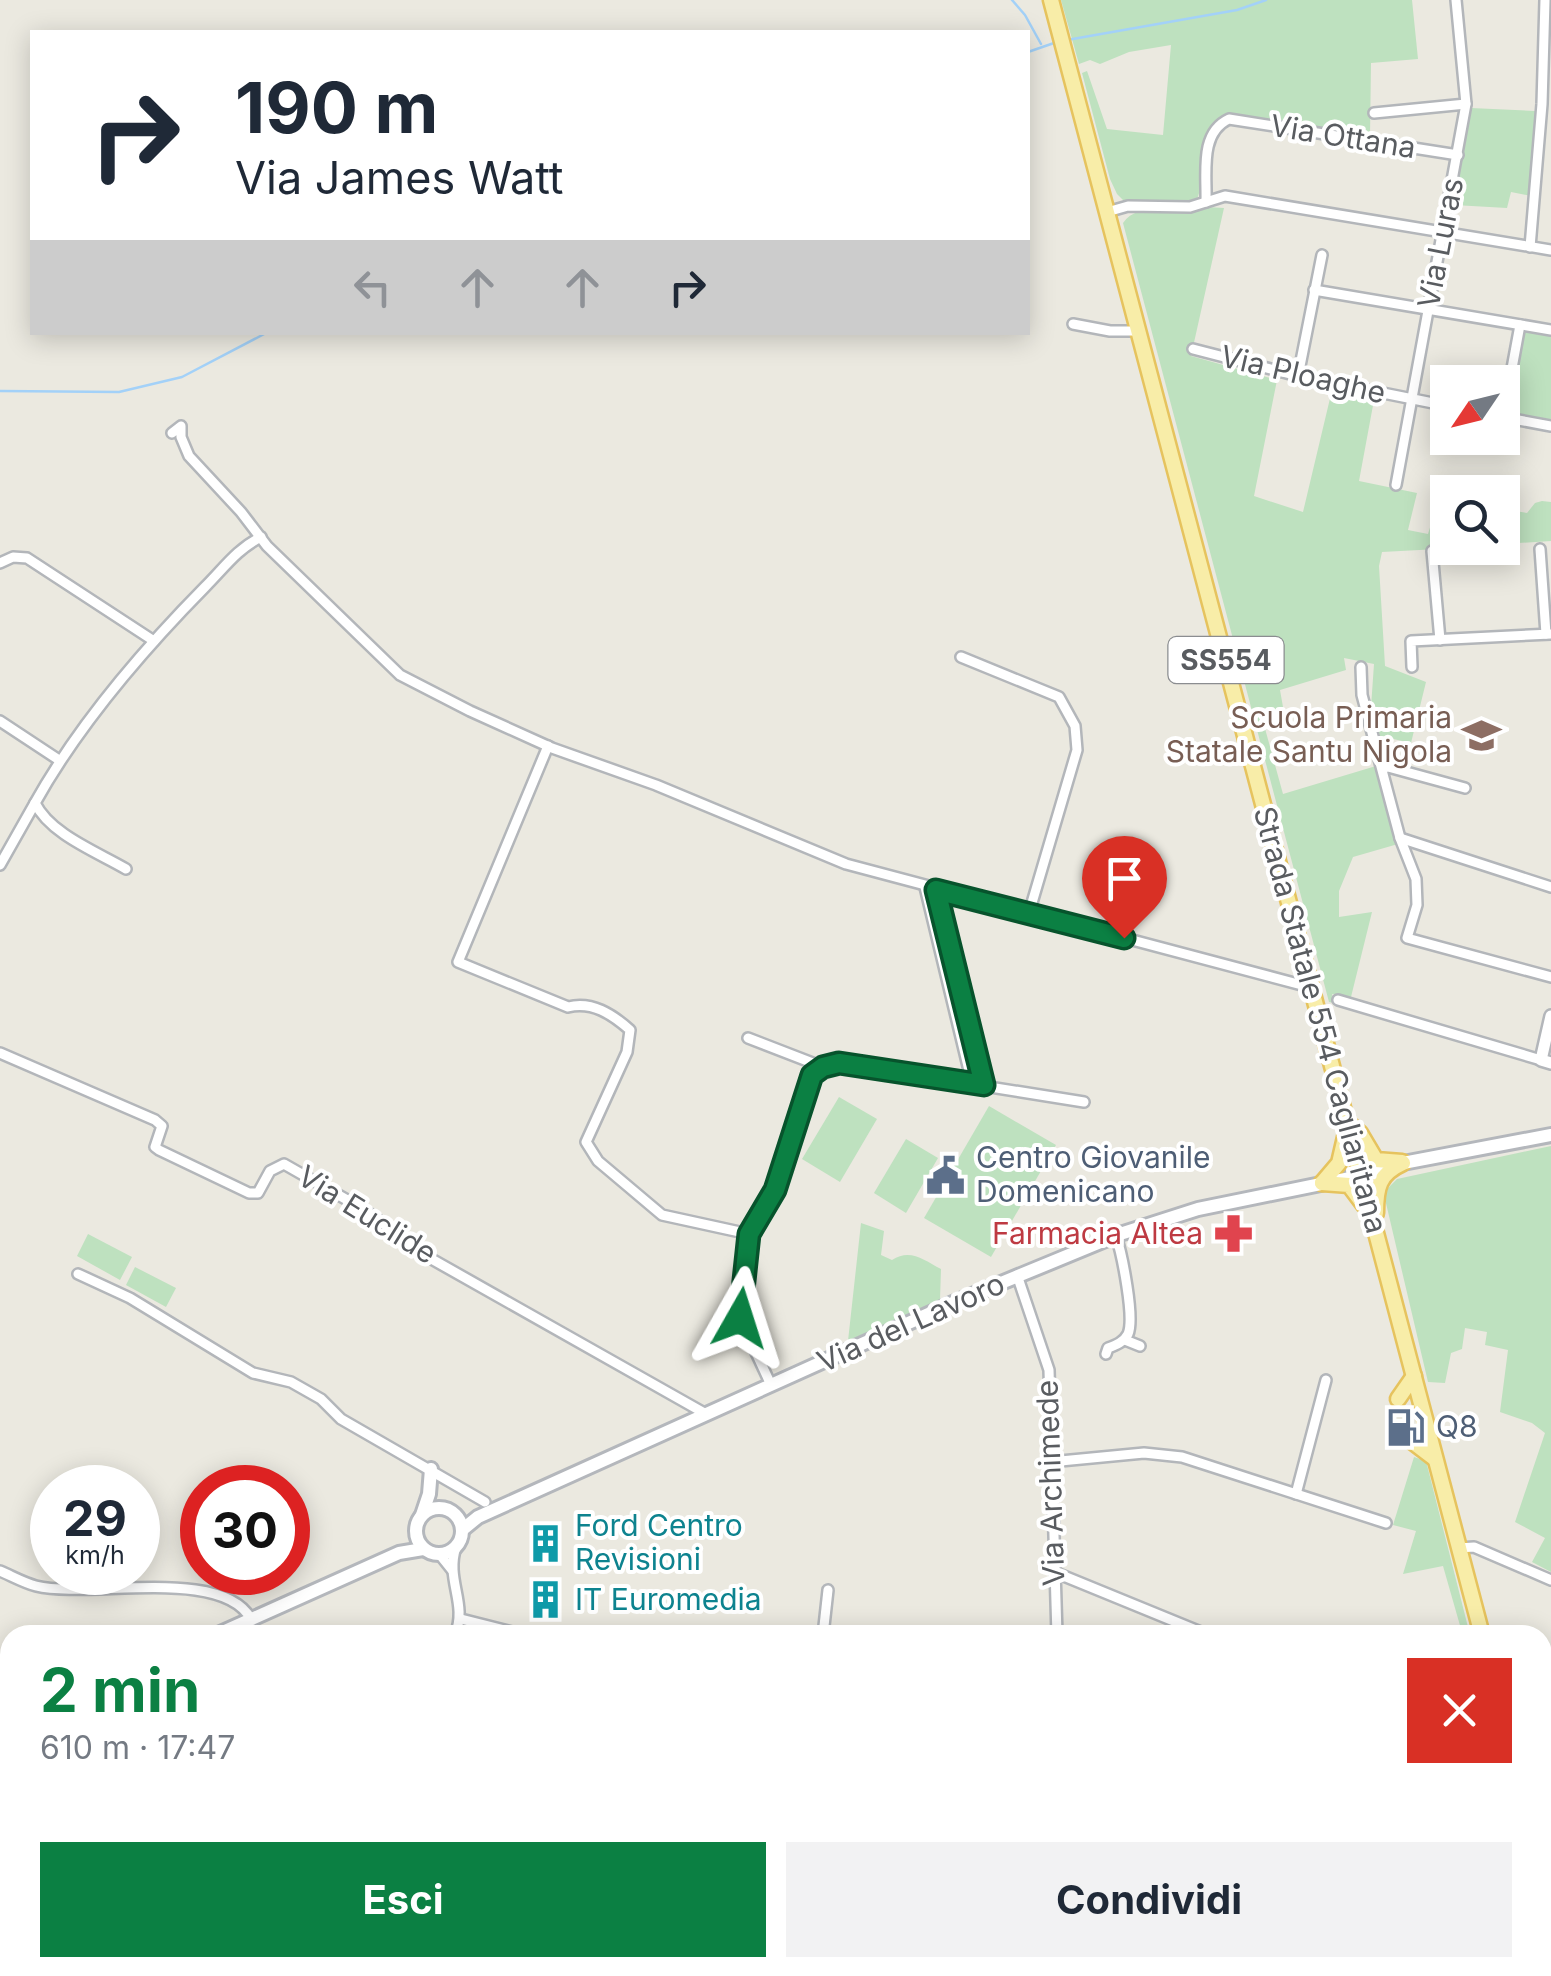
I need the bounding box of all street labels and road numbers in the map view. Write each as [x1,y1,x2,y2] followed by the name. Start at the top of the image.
[1268,107,1418,165] street label: Via Ottana
[1410,175,1470,311] street label: Via Luras
[1217,338,1389,411] street label: Via Ploaghe
[1168,637,1284,683] road number: SS554
[1247,803,1395,1237] street label: Strada Statale 554 Cagliaritana
[292,1157,443,1271] street label: Via Euclide
[811,1265,1010,1379] street label: Via del Lavoro
[1028,1379,1072,1587] street label: Via Archimede

